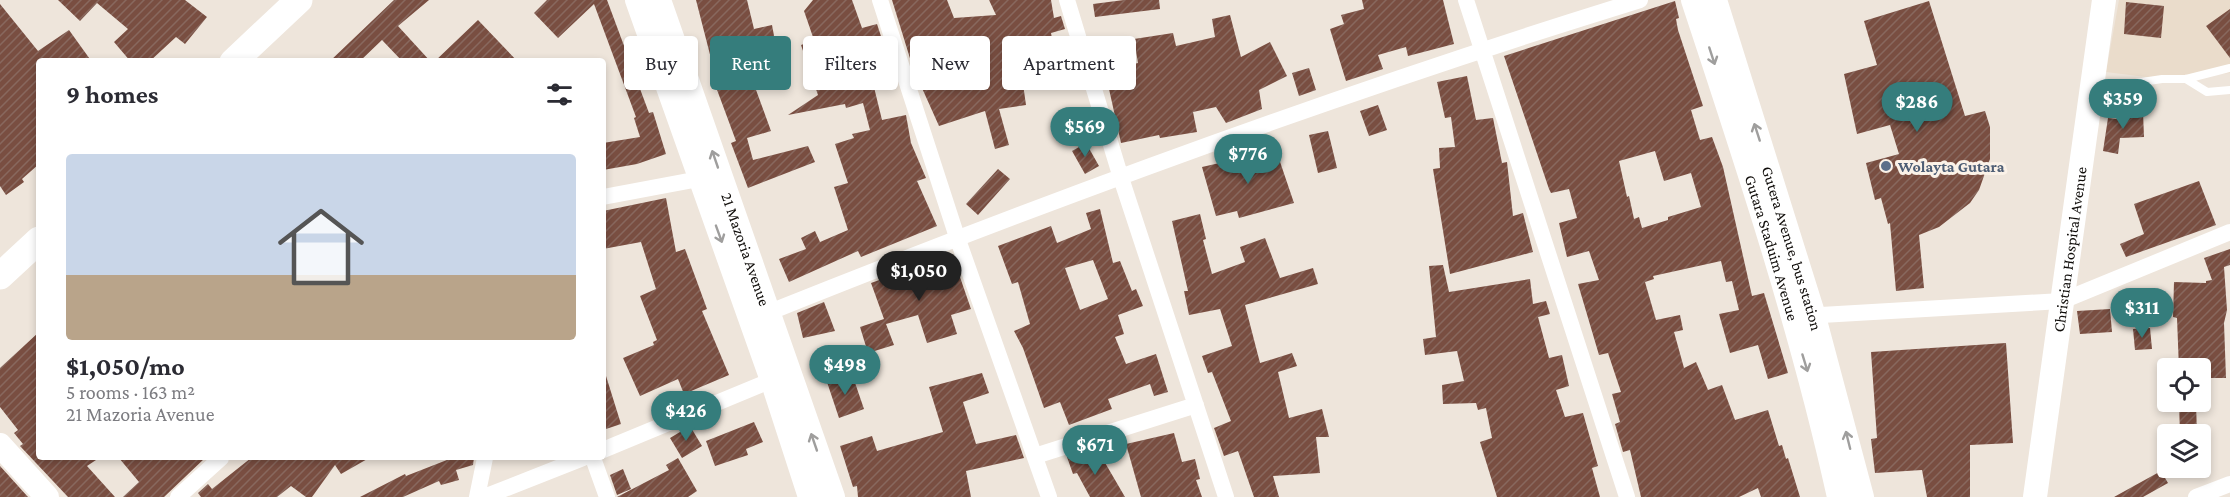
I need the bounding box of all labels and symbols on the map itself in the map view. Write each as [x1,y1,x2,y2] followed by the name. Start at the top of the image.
[1707,46,1718,65] one-way arrow
[2087,79,2159,130] pin: $359
[1881,82,1953,133] pin: $286
[1049,107,1121,158] pin: $569
[1751,123,1762,142] one-way arrow
[1212,134,1284,185] pin: $776
[708,150,719,169] one-way arrow
[1897,158,2005,175] place label: Wolayta Gutara
[1879,159,1893,173] marker: Wolayta Gutara
[1759,164,1826,333] street label: Gutera Avenue, bus station
[2049,166,2089,333] street label: Christian Hospital Avenue
[1742,173,1802,322] street label: Gutara Staduim Avenue
[719,190,774,308] street label: 21 Mazoria Avenue
[714,224,725,242] one-way arrow
[870,251,968,302] pin: $1,050
[2106,288,2178,339] pin: $311
[809,345,881,396] pin: $498
[1800,353,1811,372] one-way arrow
[650,391,722,442] pin: $426
[1059,425,1131,476] pin: $671
[1841,431,1853,450] one-way arrow
[807,433,818,452] one-way arrow

